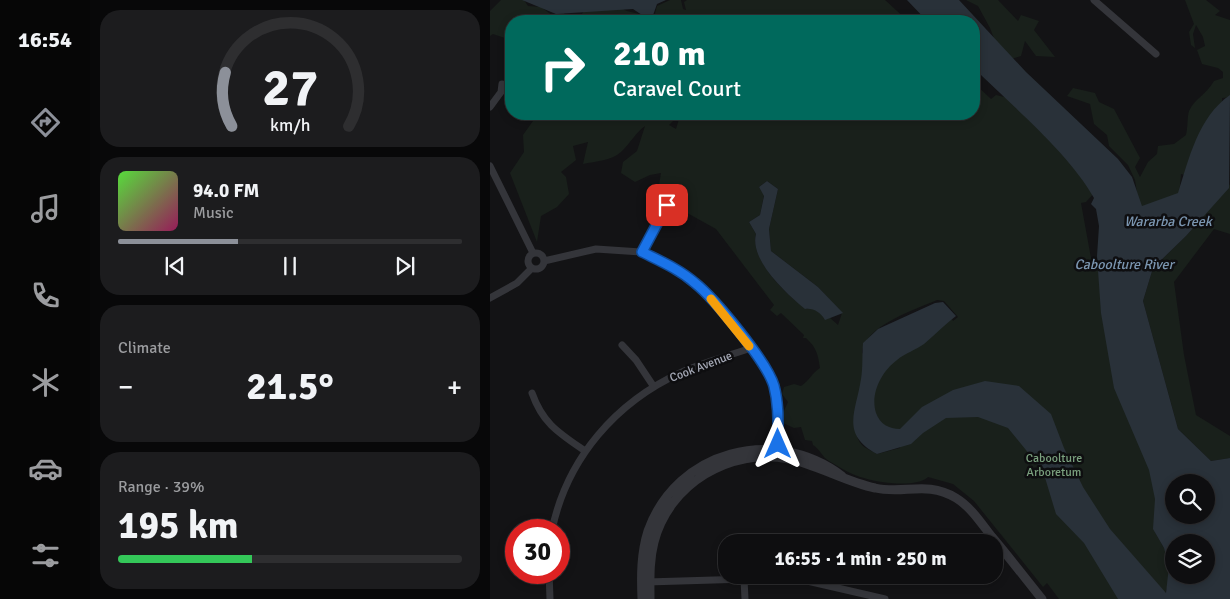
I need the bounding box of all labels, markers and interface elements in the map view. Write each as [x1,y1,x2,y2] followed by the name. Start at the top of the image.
[18,26,72,53] text: 16:54
[613,32,706,75] text: 210 m
[530,35,595,100] icon: right
[262,56,318,120] text: 27
[613,75,741,102] text: Caravel Court
[28,105,63,140] icon: directions
[270,114,310,136] text: km/h
[193,179,259,203] text: 94.0 FM
[646,184,688,226] pin
[28,191,63,226] icon: music
[653,191,681,219] icon: arrive
[193,203,234,223] text: Music
[1124,213,1214,230] water label: Wararba Creek
[161,252,189,280] icon: previous
[276,252,304,280] icon: pause
[391,252,419,280] icon: next
[1074,256,1175,273] water label: Caboolture River
[28,278,63,313] icon: phone
[118,338,171,358] text: Climate
[668,348,734,386] street label: Cook Avenue
[246,363,334,410] text: 21.5°
[28,365,63,400] icon: climate
[118,370,133,404] text: −
[447,370,462,404] text: +
[751,417,803,469] position arrow
[28,451,63,486] icon: car
[1026,451,1082,480] park label: Caboolture Arboretum
[1165,474,1215,584] map controls
[1165,474,1215,524] button: search
[118,477,204,497] text: Range · 39%
[118,502,239,549] text: 195 km
[505,519,570,584] speed limit sign: 30
[1165,534,1215,584] button: layers
[28,538,63,573] icon: filters
[774,547,947,571] text: 16:55 · 1 min · 250 m

